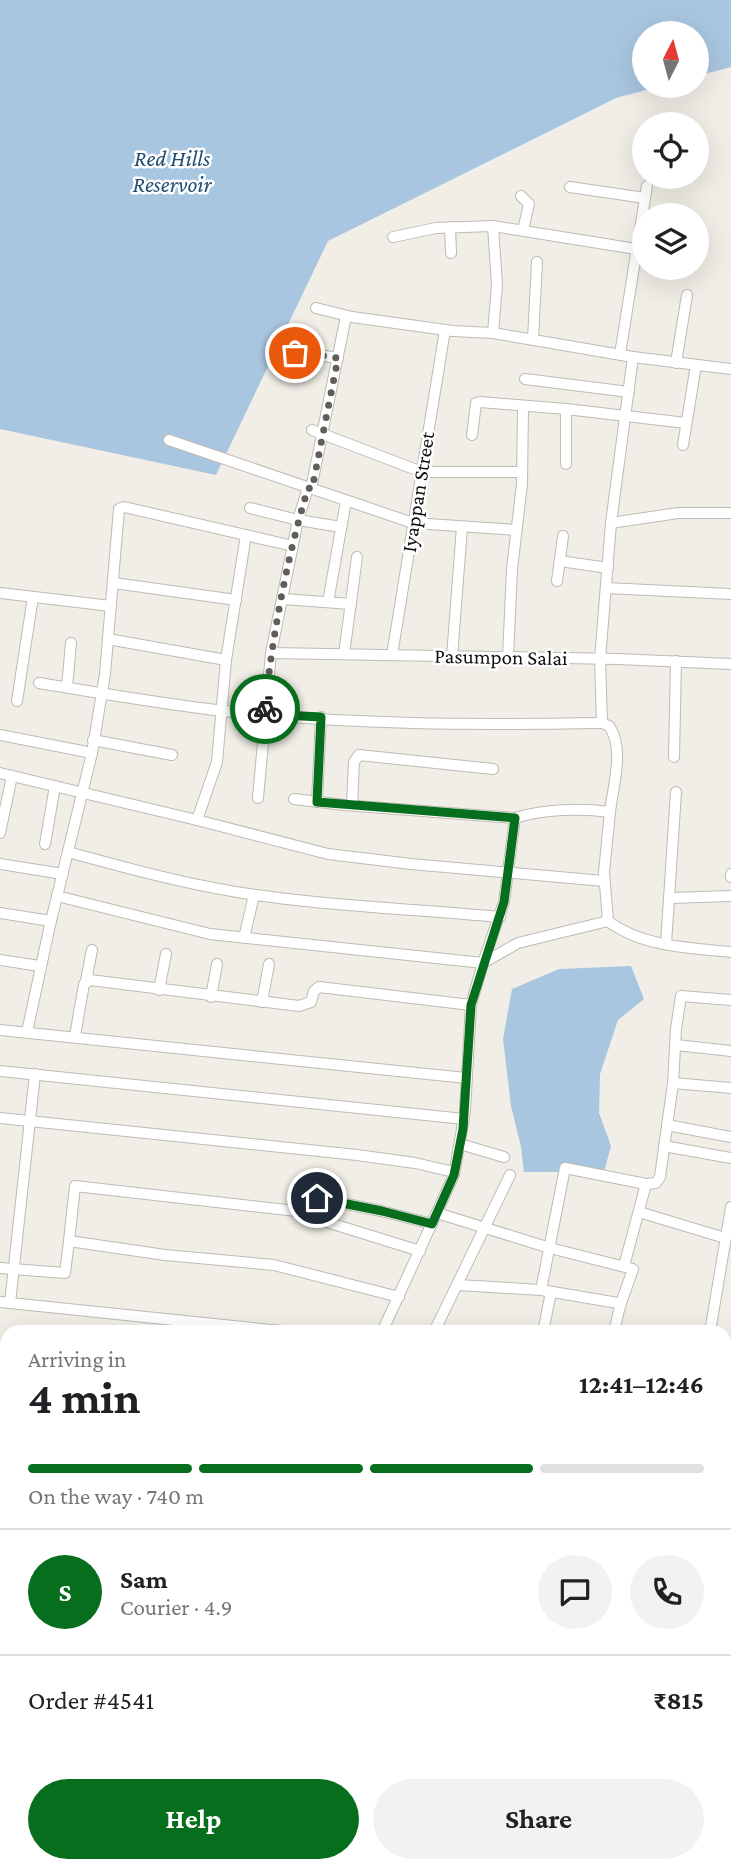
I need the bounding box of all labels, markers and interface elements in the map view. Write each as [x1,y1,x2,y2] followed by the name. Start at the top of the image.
[632,21,709,98] north arrow
[632,21,709,280] map controls
[632,112,709,189] button: locate
[132,145,213,197] water label: Red Hills Reservoir
[632,203,709,280] button: layers
[265,323,325,383] pin
[276,334,314,372] icon: bag
[397,429,440,554] street label: Iyappan Street
[434,644,568,670] street label: Pasumpon Salai
[230,674,300,744] courier
[246,690,284,728] icon: bike
[287,1168,347,1228] pin
[298,1179,336,1217] icon: home
[28,1346,126,1372] text: Arriving in
[579,1370,704,1399] text: 12:41–12:46
[28,1372,140,1423] text: 4 min
[28,1483,204,1509] text: On the way · 740 m
[538,1555,612,1629] button: chat
[630,1555,704,1629] button: phone
[120,1565,168,1594] text: Sam
[59,1578,72,1607] text: S
[120,1594,232,1620] text: Courier · 4.9
[28,1686,154,1715] text: Order #4541
[653,1686,704,1715] text: ₹815
[28,1779,359,1859] button: Help
[373,1779,704,1859] button: Share

